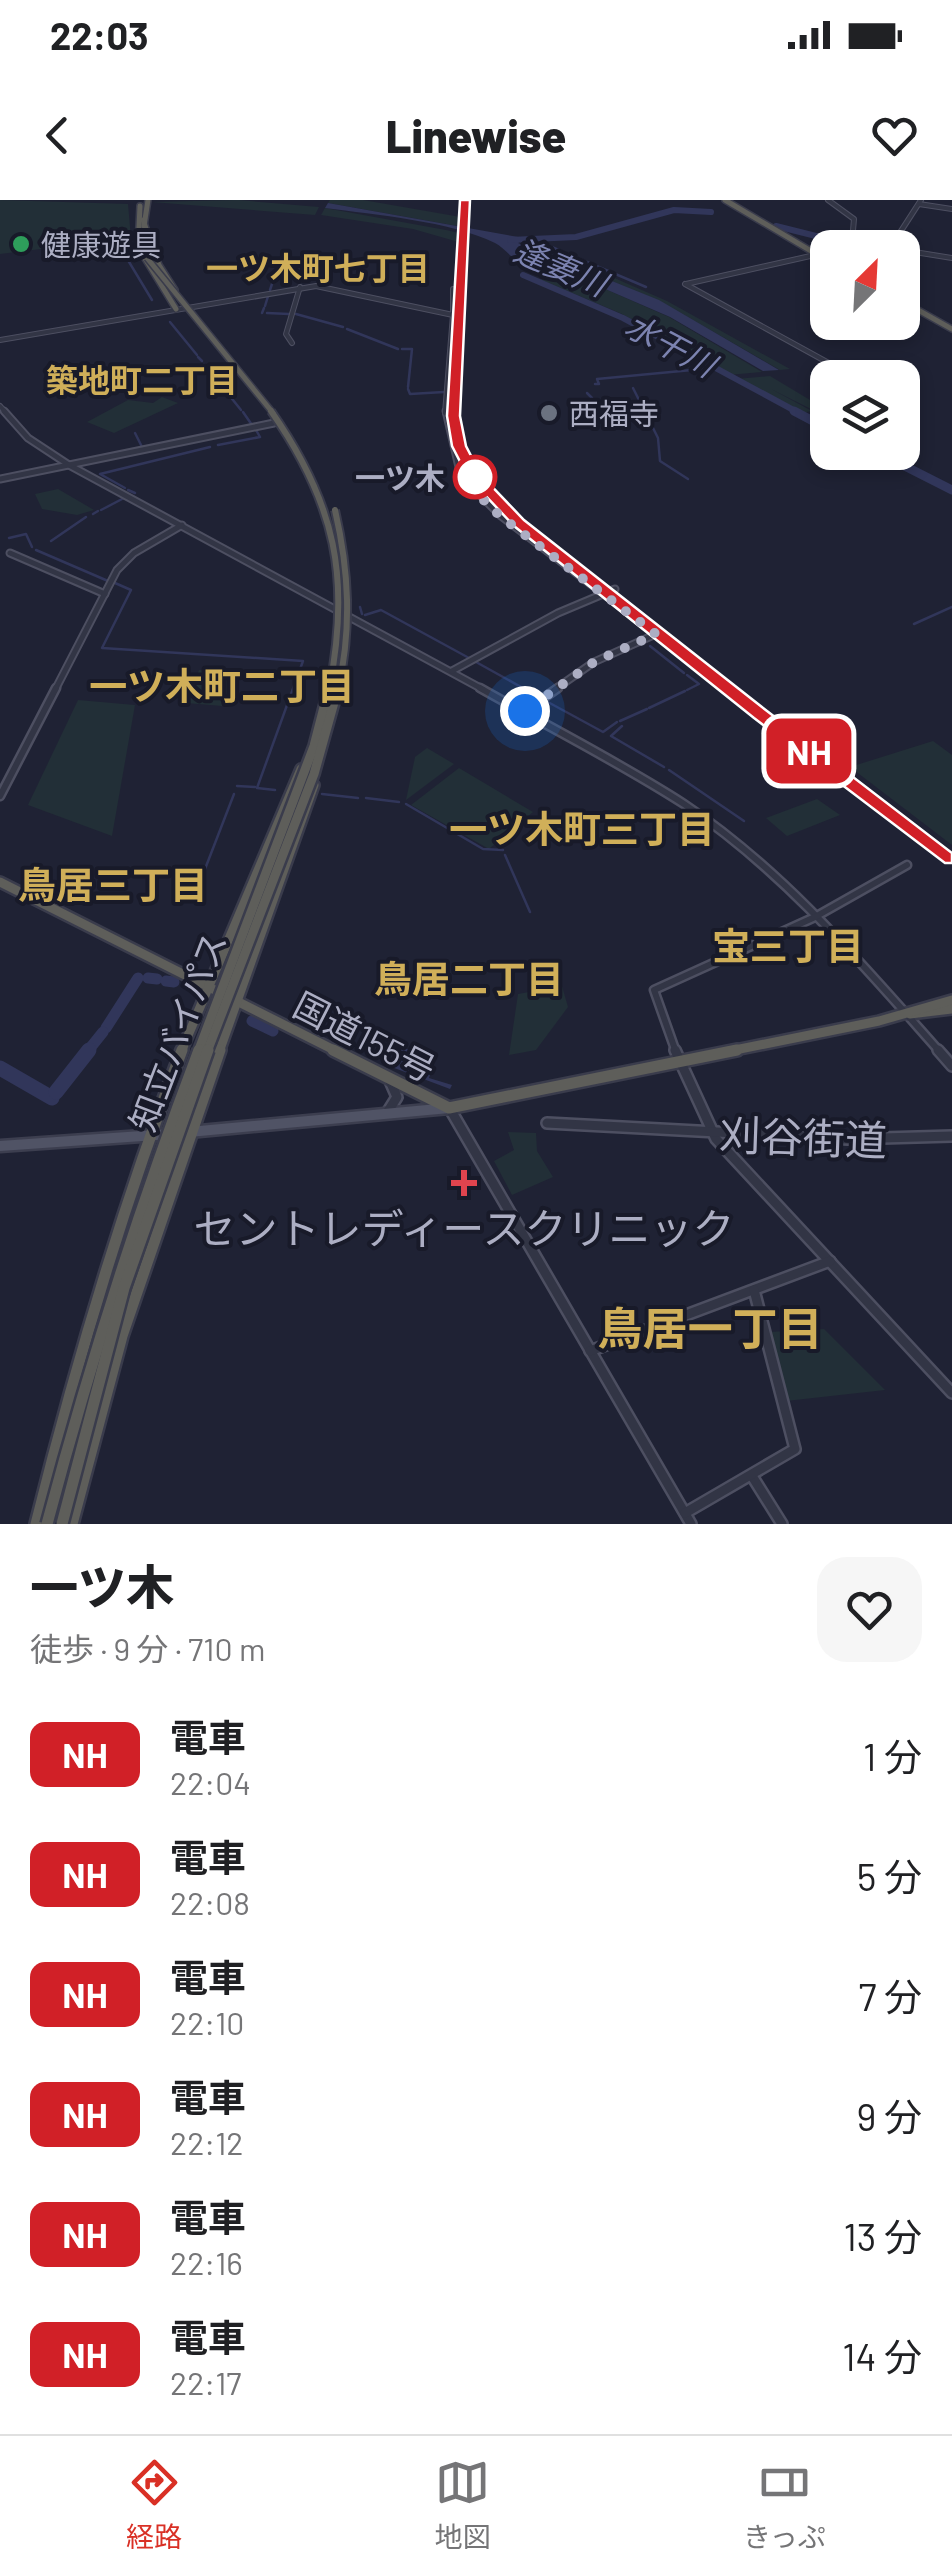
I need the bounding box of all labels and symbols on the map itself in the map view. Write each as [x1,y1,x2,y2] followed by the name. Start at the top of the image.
[41,226,161,262] place label: 健康遊具
[509,230,615,303] water label: 逢妻川
[810,230,920,340] north arrow
[10,233,32,255] marker: 健康遊具
[206,248,430,286] district label: 一ツ木町七丁目
[620,305,725,385] water label: 水干川
[46,360,238,398] district label: 築地町二丁目
[569,395,659,431] place label: 西福寺
[538,402,560,424] marker: 西福寺
[454,456,496,498] marker: 一ツ木
[355,459,445,495] place label: 一ツ木
[89,662,355,708] district label: 一ツ木町二丁目
[500,686,550,736] your location
[764,718,854,784] line badge: NH
[449,805,715,851] district label: 一ツ木町三丁目
[18,861,208,907] district label: 鳥居三丁目
[712,922,864,968] district label: 宝三丁目
[120,926,234,1136] street label: 知立バイパス
[374,955,564,1001] district label: 鳥居二丁目
[287,983,443,1089] street label: 国道155号
[718,1108,888,1164] street label: 刈谷街道
[451,1170,477,1196] marker: セントレディースクリニック
[194,1202,734,1252] place label: セントレディースクリニック
[597,1300,823,1354] district label: 鳥居一丁目

